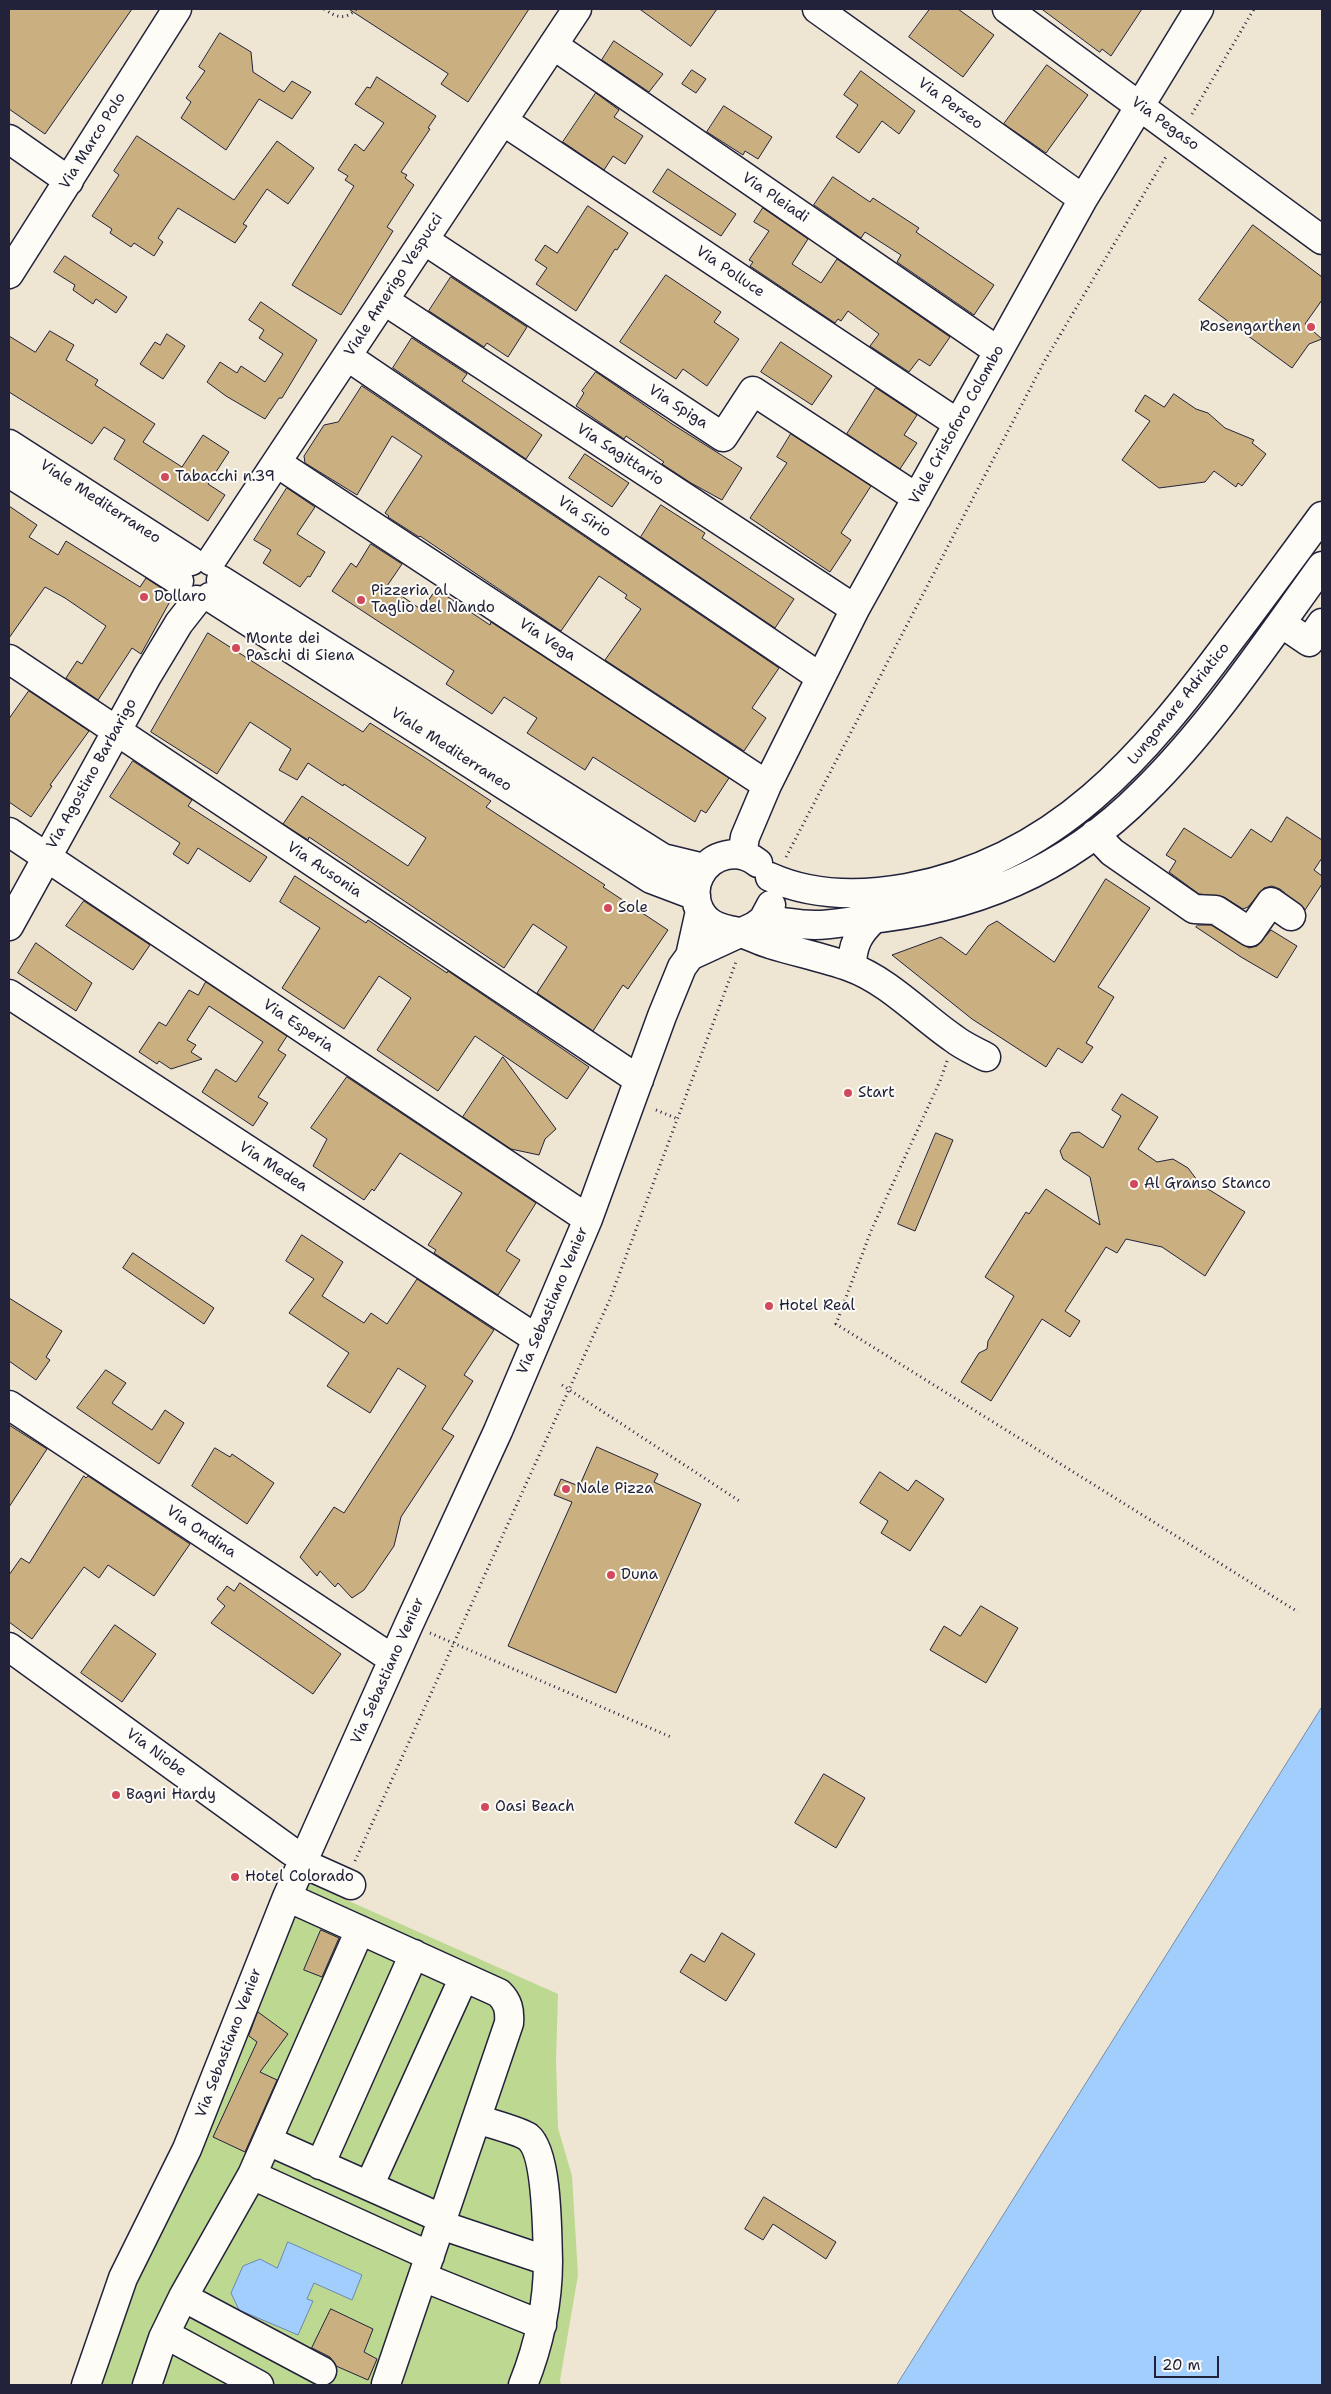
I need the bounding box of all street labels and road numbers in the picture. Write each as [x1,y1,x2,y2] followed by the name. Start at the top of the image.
[914,74,986,134] street label: Via Perseo
[56,89,130,193] street label: Via Marco Polo
[1127,93,1203,155] street label: Via Pegaso
[738,169,812,227] street label: Via Pleiadi
[341,210,447,360] street label: Viale Amerigo Vespucci
[692,242,768,302] street label: Via Polluce
[906,342,1008,508] street label: Viale Cristoforo Colombo
[645,381,711,433] street label: Via Spiga
[573,420,667,490] street label: Via Sagittario
[36,456,164,548] street label: Viale Mediterraneo
[554,493,614,541] street label: Via Sirio
[515,615,579,665] street label: Via Vega
[1124,639,1234,769] street label: Lungomare Adriatico
[43,696,141,852] street label: Via Agostino Barbarigo
[387,704,515,796] street label: Viale Mediterraneo
[283,838,365,902] street label: Via Ausonia
[259,996,337,1056] street label: Via Esperia
[235,1138,311,1196] street label: Via Medea
[514,1224,592,1378] street label: Via Sebastiano Venier
[163,1502,239,1562] street label: Via Ondina
[347,1595,429,1747] street label: Via Sebastiano Venier
[122,1725,190,1781] street label: Via Niobe
[192,1966,266,2120] street label: Via Sebastiano Venier

